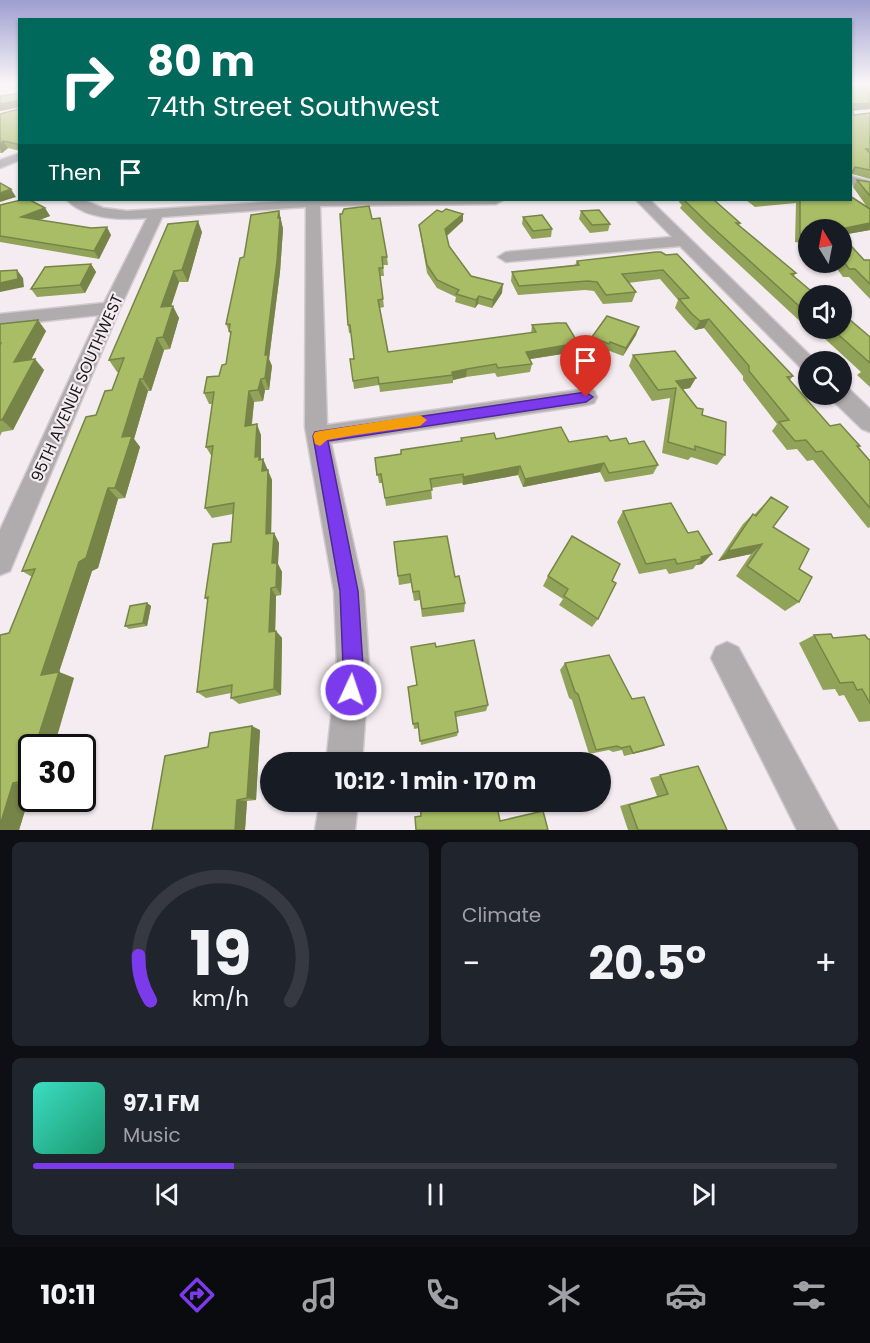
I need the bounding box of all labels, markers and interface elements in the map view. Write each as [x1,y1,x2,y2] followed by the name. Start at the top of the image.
[147,32,255,91] text: 80 m
[48,42,126,120] icon: right
[147,88,440,125] text: 74th Street Southwest
[114,156,147,189] icon: arrive
[48,157,102,188] text: Then
[798,219,852,273] north arrow
[798,219,852,405] map controls
[798,285,852,339] button: sound
[25,290,129,485] street label: 95TH AVENUE SOUTHWEST
[560,335,611,397] pin
[569,344,602,377] icon: arrive
[798,351,852,405] button: search
[319,658,383,722] position arrow
[18,734,96,812] speed limit sign: 30
[335,766,536,797] text: 10:12 · 1 min · 170 m
[462,901,541,929] text: Climate
[190,909,251,997] text: 19
[588,932,706,995] text: 20.5°
[462,940,480,987] text: −
[814,940,837,987] text: +
[192,983,249,1014] text: km/h
[123,1088,200,1119] text: 97.1 FM
[123,1121,181,1149] text: Music
[151,1178,184,1211] icon: previous
[419,1178,452,1211] icon: pause
[687,1178,720,1211] icon: next
[176,1274,218,1316] icon: directions
[299,1274,341,1316] icon: music
[421,1274,463,1316] icon: phone
[543,1274,585,1316] icon: climate
[665,1274,707,1316] icon: car
[788,1274,830,1316] icon: filters
[40,1276,96,1313] text: 10:11

